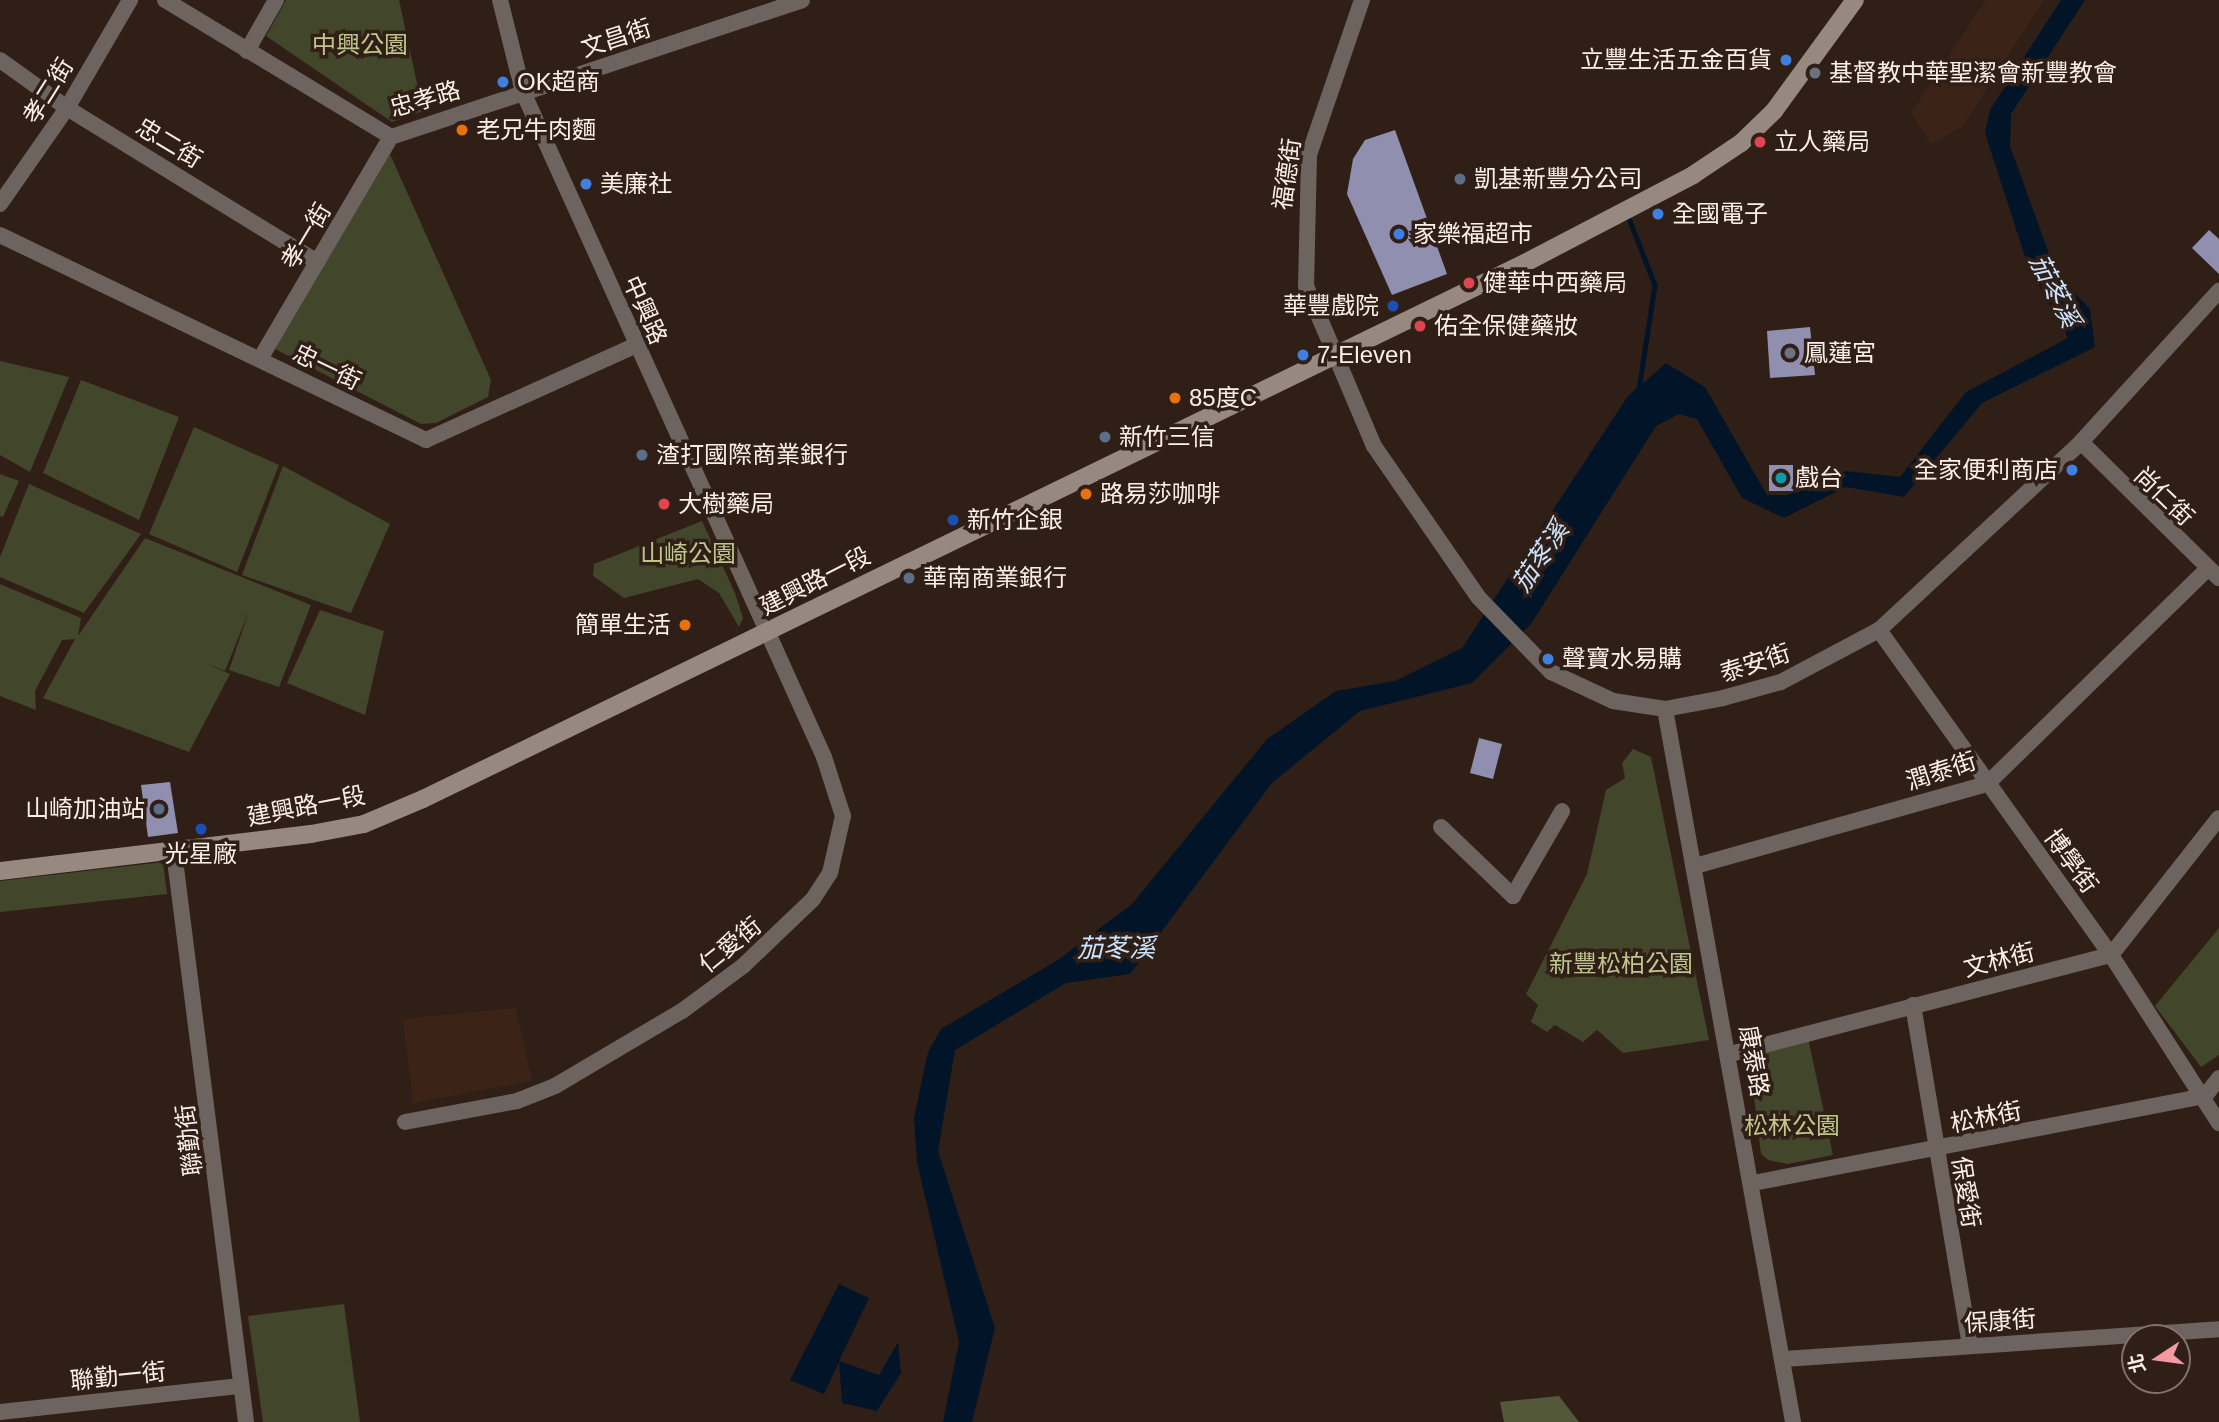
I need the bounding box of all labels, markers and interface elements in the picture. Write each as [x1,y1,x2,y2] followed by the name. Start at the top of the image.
[577,13,655,63] street label: 文昌街
[312,31,408,59] park label: 中興公園
[1580,46,1772,74] place label: 立豐生活五金百貨
[1778,52,1794,68] marker: 立豐生活五金百貨
[17,53,79,129] street label: 孝二街
[1829,59,2117,87] place label: 基督教中華聖潔會新豐教會
[1807,65,1823,81] marker: 基督教中華聖潔會新豐教會
[517,68,600,96] place label: OK超商
[495,74,511,90] marker: OK超商
[386,75,464,123] street label: 忠孝路
[131,112,207,174] street label: 忠二街
[476,116,596,144] place label: 老兄牛肉麵
[454,122,470,138] marker: 老兄牛肉麵
[1774,128,1870,156] place label: 立人藥局
[1752,134,1768,150] marker: 立人藥局
[1268,136,1306,212] street label: 福德街
[1474,165,1642,193] place label: 凱基新豐分公司
[600,170,672,198] place label: 美廉社
[1452,171,1468,187] marker: 凱基新豐分公司
[578,176,594,192] marker: 美廉社
[275,198,337,274] street label: 孝一街
[1672,200,1768,228] place label: 全國電子
[1650,206,1666,222] marker: 全國電子
[1413,220,1533,248] place label: 家樂福超市
[1391,226,1407,242] marker: 家樂福超市
[2022,249,2086,333] water label: 茄苳溪
[1483,269,1627,297] place label: 健華中西藥局
[617,271,673,349] street label: 中興路
[1461,275,1477,291] marker: 健華中西藥局
[1283,292,1379,320] place label: 華豐戲院
[1385,298,1401,314] marker: 華豐戲院
[1434,312,1578,340] place label: 佑全保健藥妝
[1412,318,1428,334] marker: 佑全保健藥妝
[288,338,366,396] street label: 忠一街
[1804,339,1876,367] place label: 鳳蓮宮
[1317,341,1412,369] place label: 7-Eleven
[1782,345,1798,361] marker: 鳳蓮宮
[1295,347,1311,363] marker: 7-Eleven
[1189,384,1257,412] place label: 85度C
[1167,390,1183,406] marker: 85度C
[1119,423,1215,451] place label: 新竹三信
[1097,429,1113,445] marker: 新竹三信
[656,441,848,469] place label: 渣打國際商業銀行
[634,447,650,463] marker: 渣打國際商業銀行
[1914,456,2058,484] place label: 全家便利商店
[2128,461,2200,531] street label: 尚仁街
[2064,462,2080,478] marker: 全家便利商店
[1795,464,1843,492] place label: 戲台
[1773,470,1789,486] marker: 戲台
[1100,480,1220,508] place label: 路易莎咖啡
[1078,486,1094,502] marker: 路易莎咖啡
[678,490,774,518] place label: 大樹藥局
[656,496,672,512] marker: 大樹藥局
[967,506,1063,534] place label: 新竹企銀
[945,512,961,528] marker: 新竹企銀
[1506,516,1576,598] water label: 茄苳溪
[640,540,736,568] park label: 山崎公園
[755,541,875,621] street label: 建興路一段
[923,564,1067,592] place label: 華南商業銀行
[901,570,917,586] marker: 華南商業銀行
[575,611,671,639] place label: 簡單生活
[677,617,693,633] marker: 簡單生活
[1716,638,1794,688] street label: 泰安街
[1562,645,1682,673] place label: 聲寶水易購
[1540,651,1556,667] marker: 聲寶水易購
[1902,746,1980,796] street label: 潤泰街
[244,780,368,832] street label: 建興路一段
[25,795,145,823] place label: 山崎加油站
[151,801,167,817] marker: 山崎加油站
[193,821,209,837] marker: 光星廠
[2038,823,2104,899] street label: 博學街
[165,840,237,868] place label: 光星廠
[693,911,767,979] street label: 仁愛街
[1077,933,1155,965] water label: 茄苳溪
[1961,937,2037,983] street label: 文林街
[1549,950,1693,978] park label: 新豐松柏公園
[1734,1023,1774,1099] street label: 康泰路
[1948,1096,2024,1138] street label: 松林街
[170,1103,208,1177] street label: 聯勤街
[1744,1112,1840,1140] park label: 松林公園
[1946,1154,1986,1230] street label: 保愛街
[1963,1304,2037,1338] street label: 保康街
[2121,1324,2191,1394] north arrow
[2125,1352,2149,1375] text: 北
[69,1357,167,1395] street label: 聯勤一街

